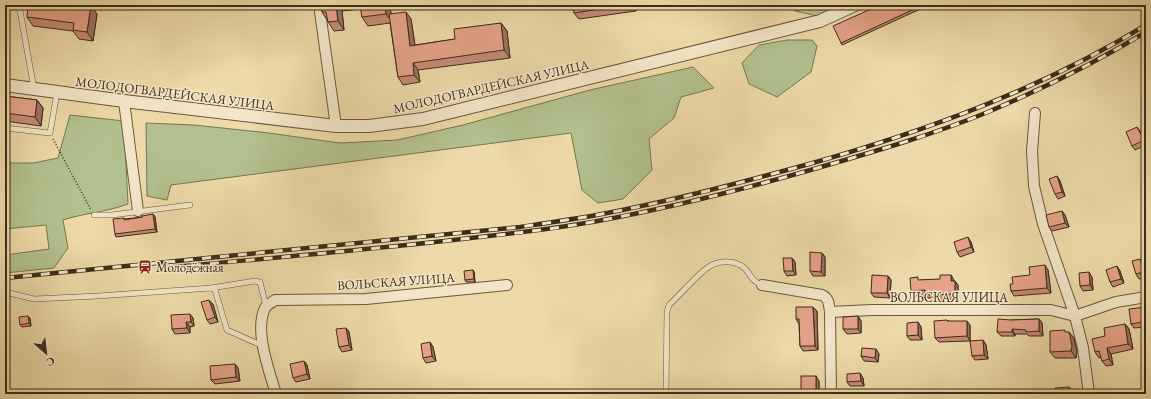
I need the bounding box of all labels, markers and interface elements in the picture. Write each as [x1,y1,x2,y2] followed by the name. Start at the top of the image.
[392,55,592,117] street label: МОЛОДОГВАРДЕЙСКАЯ УЛИЦА
[75,73,276,114] street label: МОЛОДОГВАРДЕЙСКАЯ УЛИЦА
[137,259,153,275] station icon: Молодёжная
[156,259,224,276] place label: Молодёжная
[337,269,457,294] street label: ВОЛЬСКАЯ УЛИЦА
[890,289,1009,306] street label: ВОЛЬСКАЯ УЛИЦА
[26,333,66,373] north arrow
[44,354,57,370] text: С

